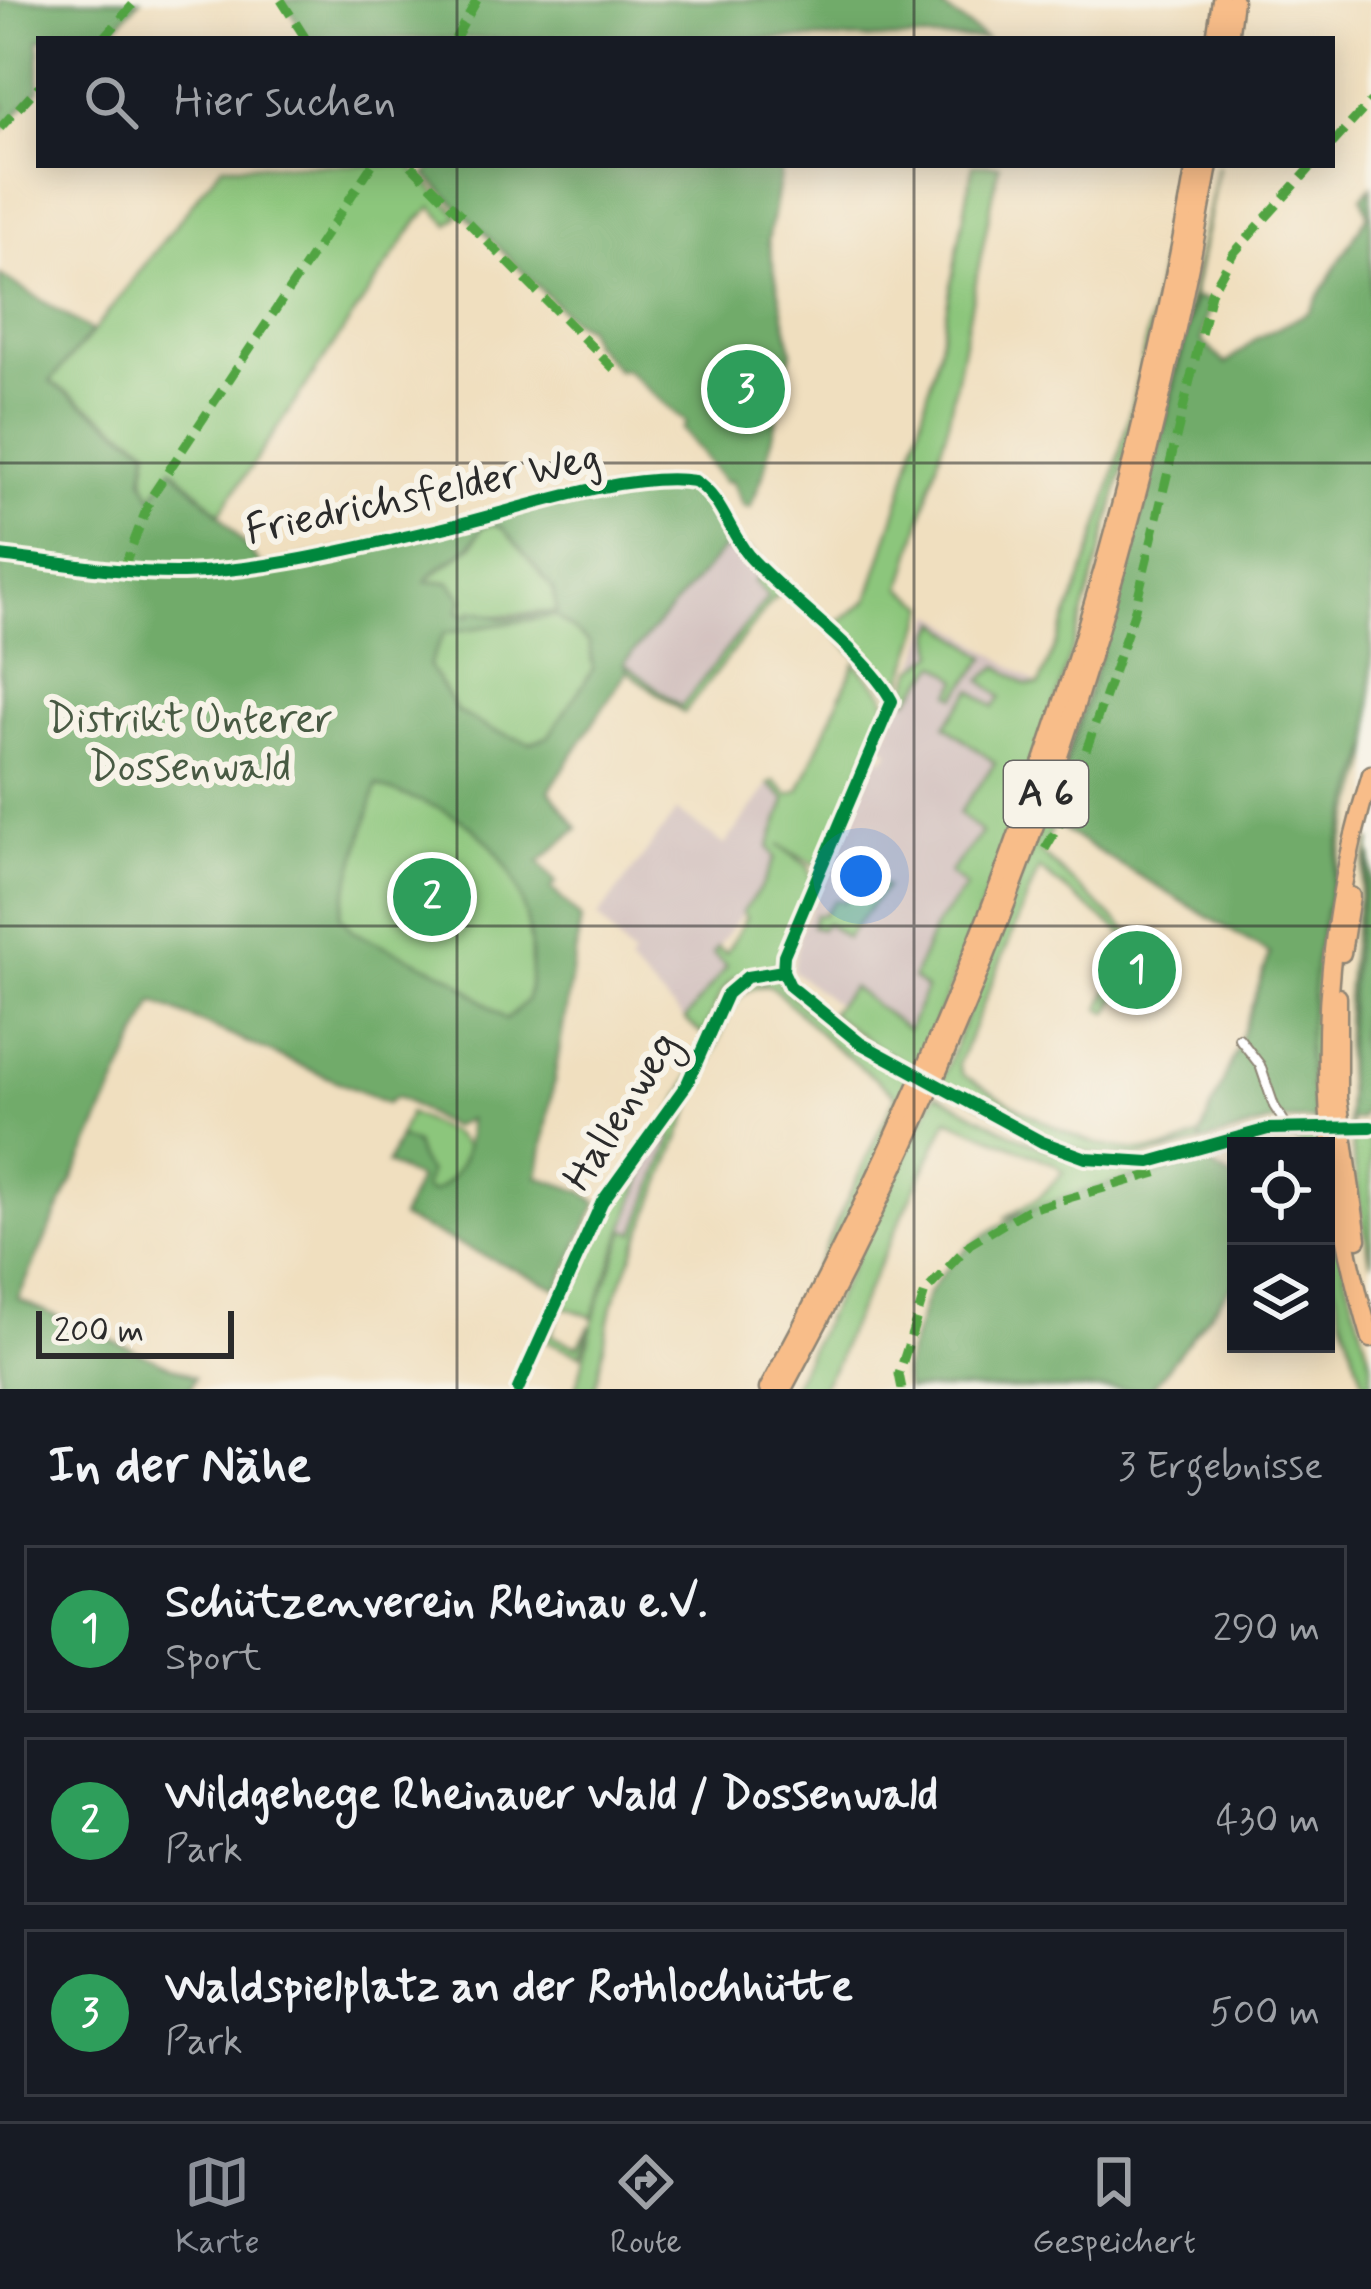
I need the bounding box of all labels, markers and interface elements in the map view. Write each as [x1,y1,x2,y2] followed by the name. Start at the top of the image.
[36,36,1335,168] search box
[78,69,144,135] icon: search
[174,73,396,132] text: Hier suchen
[707,344,785,434] pin: 3
[241,431,605,559] street label: Friedrichsfelder Weg
[47,693,333,796] park label: Distrikt Unterer Dossenwald
[1004,761,1088,827] road number: A 6
[831,846,891,906] your location
[393,852,471,942] pin: 2
[1098,925,1176,1015] pin: 1
[552,1022,695,1204] street label: Hallenweg
[1227,1137,1335,1353] map controls
[1227,1137,1335,1245] button: locate
[1227,1245,1335,1353] button: layers
[36,1305,234,1358] scale bar
[54,1310,144,1354] text: 200 m
[48,1434,311,1500] text: In der Nähe
[1118,1442,1323,1493] text: 3 Ergebnisse
[165,1574,707,1633] text: Schützenverein Rheinau e.V.
[81,1604,99,1655] text: 1
[1213,1604,1320,1655] text: 290 m
[165,1633,262,1684] text: Sport
[165,1766,938,1825] text: Wildgehege Rheinauer Wald / Dossenwald
[80,1796,100,1847] text: 2
[1216,1796,1320,1847] text: 430 m
[165,1825,243,1876] text: Park
[165,1958,853,2017] text: Waldspielplatz an der Rothlochhütte
[81,1988,99,2039] text: 3
[1209,1988,1320,2039] text: 500 m
[165,2017,243,2068] text: Park
[175,2149,260,2265] tab: Karte
[610,2149,682,2265] tab: Route
[1032,2149,1196,2265] tab: Gespeichert

